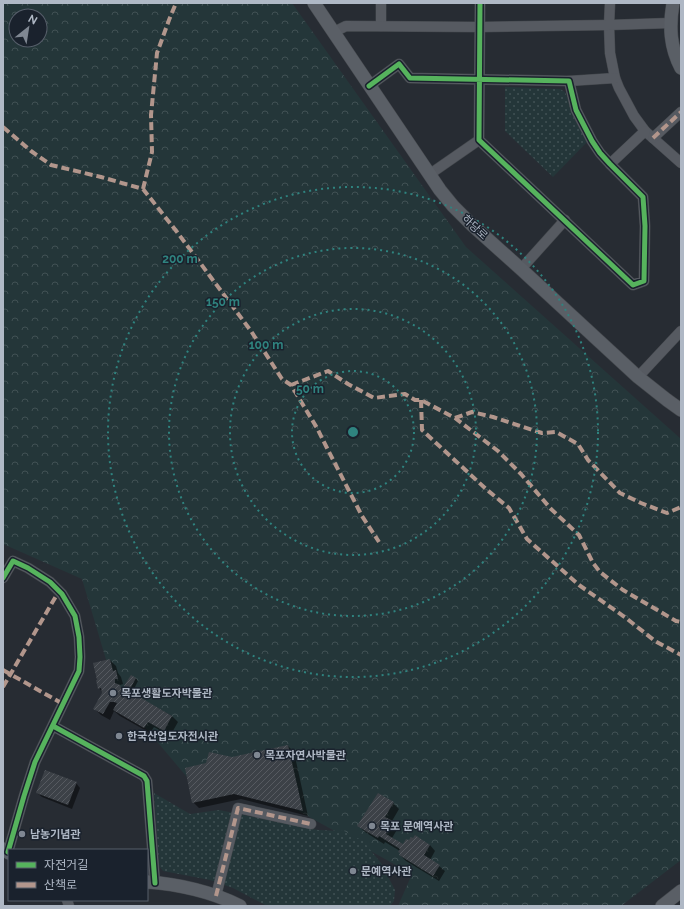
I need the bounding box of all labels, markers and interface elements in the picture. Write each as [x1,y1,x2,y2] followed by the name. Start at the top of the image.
[8,8,48,48] north arrow
[26,12,40,28] text: N
[459,212,490,242] street label: 하당로
[162,252,198,266] text: 200 m
[206,295,240,309] text: 150 m
[249,338,283,352] text: 100 m
[296,382,324,396] text: 50 m
[346,425,360,439] centre of rings
[121,687,212,700] place label: 목포생활도자박물관
[108,688,118,698] marker: 목포생활도자박물관
[127,730,218,743] place label: 한국산업도자전시관
[114,731,124,741] marker: 한국산업도자전시관
[265,749,346,762] place label: 목포자연사박물관
[252,750,262,760] marker: 목포자연사박물관
[380,820,453,833] place label: 목포 문예역사관
[367,821,377,831] marker: 목포 문예역사관
[30,828,81,841] place label: 남농기념관
[17,829,27,839] marker: 남농기념관
[8,849,148,901] legend
[44,858,88,872] text: 자전거길
[361,865,412,878] place label: 문예역사관
[348,866,358,876] marker: 문예역사관
[44,878,77,892] text: 산책로

